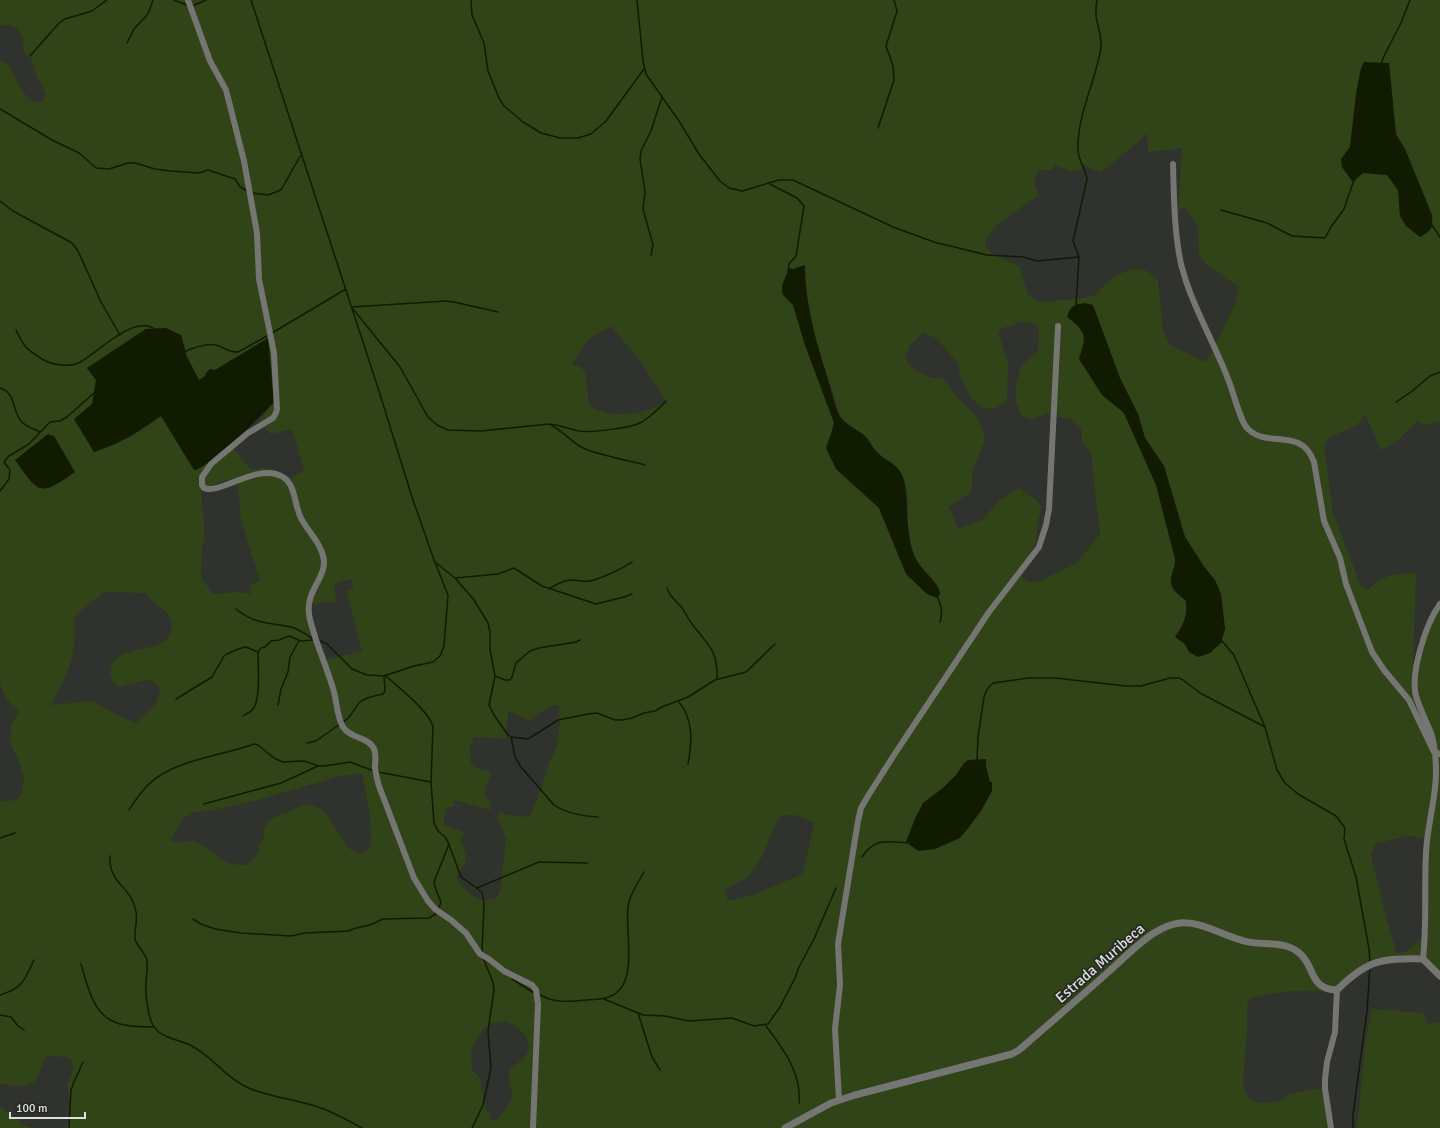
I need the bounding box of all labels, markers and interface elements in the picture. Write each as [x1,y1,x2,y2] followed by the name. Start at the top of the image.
[1052,919,1148,1007] street label: Estrada Muribeca
[10,1094,85,1120] scale bar
[16,1101,48,1116] text: 100 m

